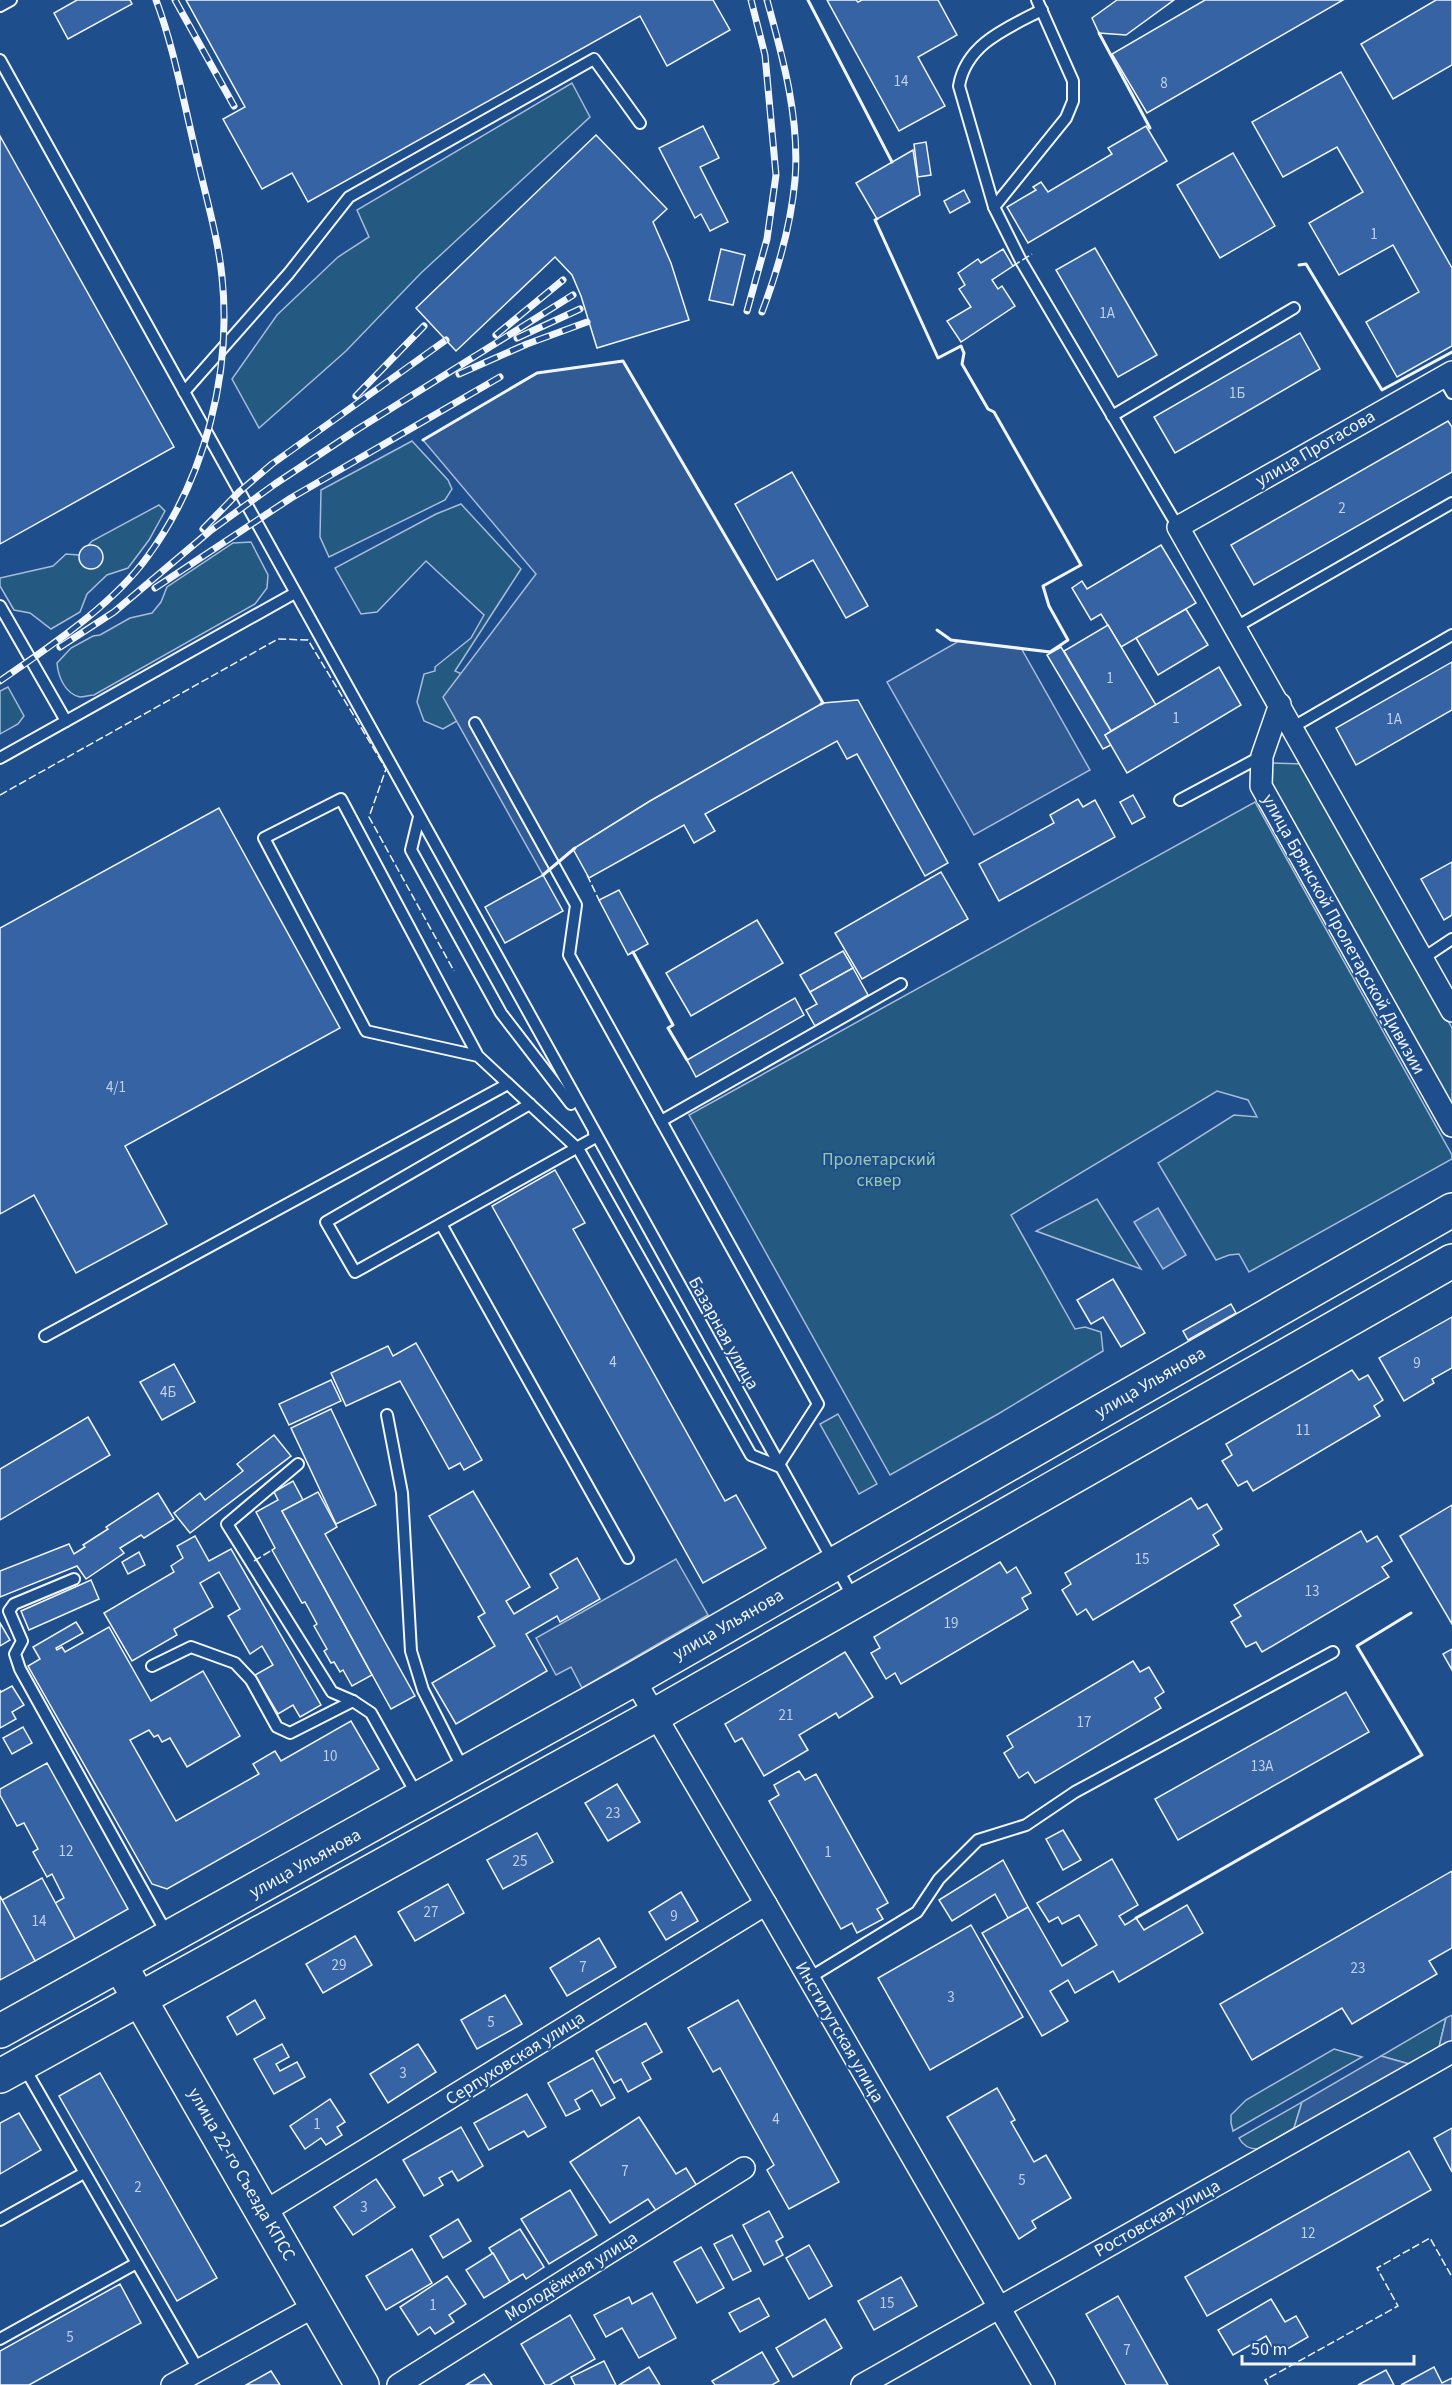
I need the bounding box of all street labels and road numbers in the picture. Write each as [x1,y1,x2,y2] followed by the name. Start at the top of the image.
[1251,404,1380,493] street label: улица Протасова
[1256,789,1431,1079] street label: улица Брянской Пролетарской Дивизии
[682,1272,765,1394] street label: Базарная улица
[1090,1341,1210,1424] street label: улица Ульянова
[668,1583,788,1666] street label: улица Ульянова
[245,1822,366,1904] street label: улица Ульянова
[789,1957,890,2107] street label: Институтская улица
[441,2005,590,2111] street label: Серпуховская улица
[182,2083,301,2266] street label: улица 22-го Съезда КПСС
[1090,2173,1225,2263] street label: Ростовская улица
[500,2225,642,2327] street label: Молодёжная улица

